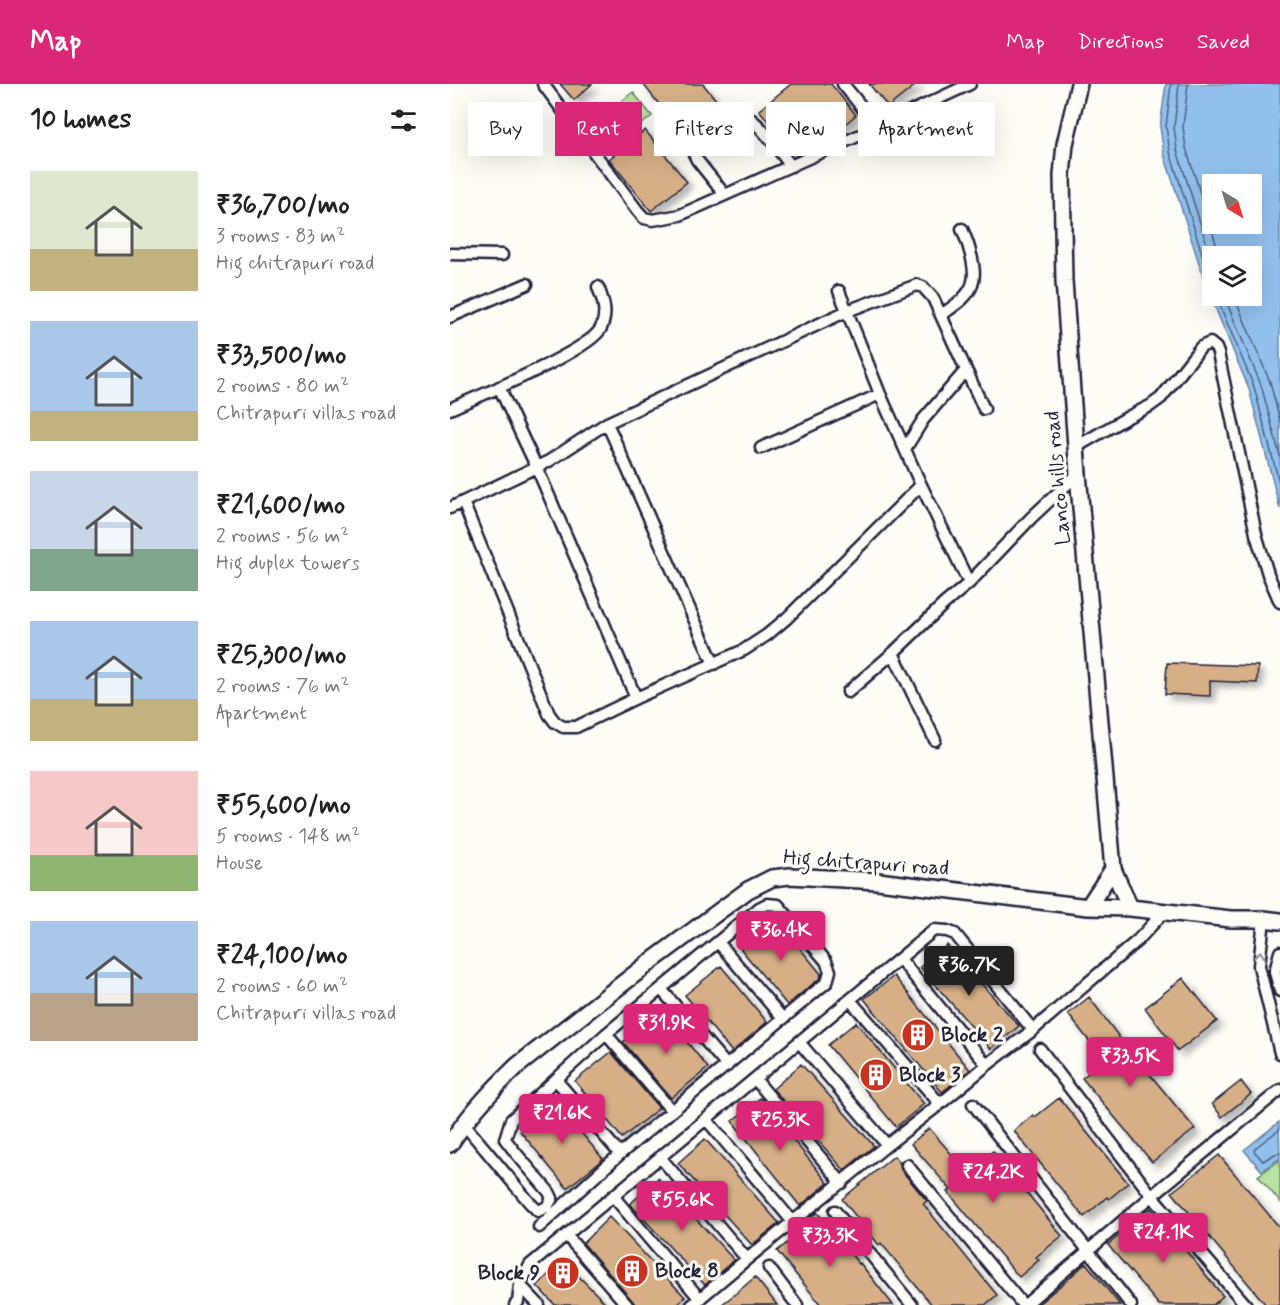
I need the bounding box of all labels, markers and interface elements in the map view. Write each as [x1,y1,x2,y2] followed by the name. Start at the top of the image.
[30,24,81,61] text: Map
[1006,28,1045,56] text: Map
[1078,28,1164,56] text: Directions
[1197,28,1250,56] text: Saved
[468,102,543,156] chip: Buy
[555,102,642,156] chip: Rent
[654,102,754,156] chip: Filters
[766,102,846,156] chip: New
[858,102,995,156] chip: Apartment
[30,103,131,137] text: 10 homes
[387,104,420,137] icon: filters
[1202,174,1262,234] north arrow
[1202,174,1262,306] map controls
[216,189,350,223] text: ₹36,700/mo
[78,195,150,267] icon: home
[216,223,345,250] text: 3 rooms · 83 m²
[1202,246,1262,306] button: layers
[216,250,374,277] text: Hig chitrapuri road
[216,339,346,373] text: ₹33,500/mo
[78,345,150,417] icon: home
[216,373,349,400] text: 2 rooms · 80 m²
[216,400,396,427] text: Chitrapuri villas road
[1038,410,1078,546] street label: Lanco hills road
[216,489,345,523] text: ₹21,600/mo
[78,495,150,567] icon: home
[216,523,349,550] text: 2 rooms · 56 m²
[216,550,360,577] text: Hig duplex towers
[216,639,346,673] text: ₹25,300/mo
[78,645,150,717] icon: home
[216,673,349,700] text: 2 rooms · 76 m²
[216,700,307,727] text: Apartment
[216,789,351,823] text: ₹55,600/mo
[78,795,150,867] icon: home
[216,823,360,850] text: 5 rooms · 148 m²
[782,843,950,885] street label: Hig chitrapuri road
[216,850,263,877] text: House
[732,911,830,962] pin: ₹36.4K
[750,917,812,944] text: ₹36.4K
[216,939,348,973] text: ₹24,100/mo
[78,945,150,1017] icon: home
[920,946,1018,997] pin: ₹36.7K
[1253,951,1266,960] one-way arrow
[938,952,1000,979] text: ₹36.7K
[216,973,348,1000] text: 2 rooms · 60 m²
[216,1000,396,1027] text: Chitrapuri villas road
[617,1004,715,1055] pin: ₹31.9K
[637,1010,695,1037] text: ₹31.9K
[900,1017,936,1053] building icon: Block 2
[941,1021,1004,1049] place label: Block 2
[1081,1037,1179,1088] pin: ₹33.5K
[1100,1043,1160,1070] text: ₹33.5K
[858,1057,894,1093] building icon: Block 3
[899,1061,961,1089] place label: Block 3
[513,1094,611,1145] pin: ₹21.6K
[533,1100,591,1127] text: ₹21.6K
[731,1101,829,1152] pin: ₹25.3K
[750,1107,810,1134] text: ₹25.3K
[944,1153,1042,1204] pin: ₹24.2K
[962,1159,1024,1186] text: ₹24.2K
[633,1181,731,1232] pin: ₹55.6K
[651,1187,713,1214] text: ₹55.6K
[1114,1213,1212,1264] pin: ₹24.1K
[781,1217,879,1268] pin: ₹33.3K
[1133,1219,1193,1246] text: ₹24.1K
[802,1223,858,1250] text: ₹33.3K
[614,1253,650,1289] building icon: Block 8
[545,1255,581,1291] building icon: Block 9
[655,1257,719,1285] place label: Block 8
[478,1259,540,1287] place label: Block 9

